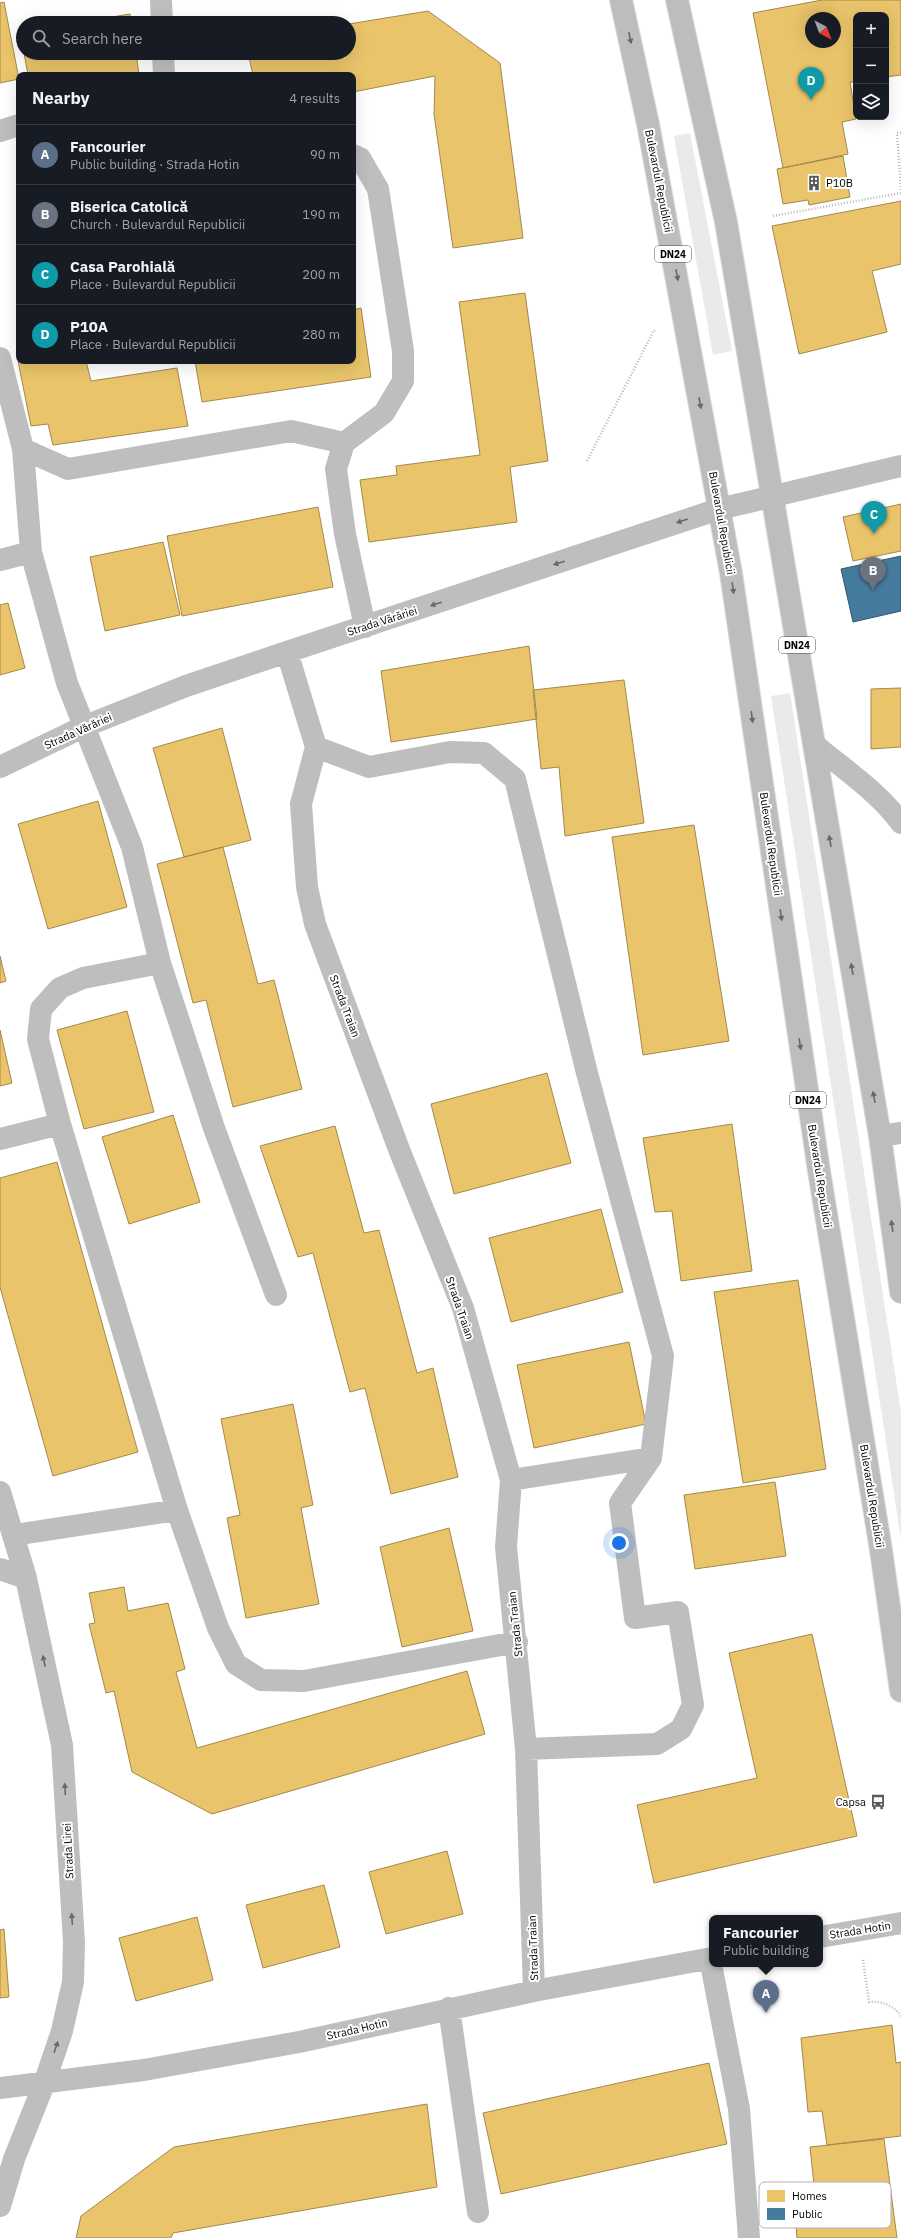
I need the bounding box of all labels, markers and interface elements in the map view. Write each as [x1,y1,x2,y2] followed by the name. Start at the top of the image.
[805,12,841,48] north arrow
[853,12,889,120] map controls
[853,12,889,48] button: +
[16,16,356,60] search box
[30,27,52,49] icon: search
[62,29,142,48] text: Search here
[627,32,633,44] one-way arrow
[853,48,889,84] button: −
[798,67,824,100] pin: D
[853,84,889,120] button: layers
[32,87,90,109] text: Nearby
[289,90,340,107] text: 4 results
[642,128,676,234] street label: Bulevardul Republicii
[70,137,146,156] text: Fancourier
[41,146,49,163] text: A
[310,146,340,163] text: 90 m
[70,156,239,173] text: Public building · Strada Hotin
[805,174,823,192] building icon: P10B
[826,176,853,190] place label: P10B
[70,197,188,216] text: Biserica Catolică
[41,206,49,223] text: B
[302,206,340,223] text: 190 m
[70,216,245,233] text: Church · Bulevardul Republicii
[655,246,691,262] road number: DN24
[70,257,175,276] text: Casa Parohială
[41,266,49,283] text: C
[302,266,340,283] text: 200 m
[674,269,680,282] one-way arrow
[70,276,236,293] text: Place · Bulevardul Republicii
[70,317,108,336] text: P10A
[40,326,50,343] text: D
[302,326,340,343] text: 280 m
[70,336,236,353] text: Place · Bulevardul Republicii
[698,397,704,409] one-way arrow
[706,470,738,576] street label: Bulevardul Republicii
[861,501,887,534] pin: C
[676,518,688,524] one-way arrow
[860,557,886,590] pin: B
[553,560,565,566] one-way arrow
[730,582,736,595] one-way arrow
[430,601,442,607] one-way arrow
[345,603,419,639] street label: Strada Vărăriei
[779,637,815,653] road number: DN24
[42,710,114,752] street label: Strada Vărăriei
[749,711,755,723] one-way arrow
[757,791,785,897] street label: Bulevardul Republicii
[827,834,833,847] one-way arrow
[778,909,784,921] one-way arrow
[849,963,855,975] one-way arrow
[327,973,363,1039] street label: Strada Traian
[797,1037,803,1050] one-way arrow
[871,1091,877,1103] one-way arrow
[790,1092,826,1108] road number: DN24
[805,1123,835,1229] street label: Bulevardul Republicii
[889,1220,895,1232] one-way arrow
[443,1275,477,1341] street label: Strada Traian
[857,1443,887,1549] street label: Bulevardul Republicii
[609,1533,629,1553] your location
[505,1591,525,1657] street label: Strada Traian
[40,1655,46,1667] one-way arrow
[61,1783,68,1795] one-way arrow
[869,1793,887,1811] bus stop icon: Capsa
[836,1795,866,1809] place label: Capsa
[60,1823,76,1879] street label: Strada Lirei
[69,1913,76,1925] one-way arrow
[525,1915,541,1981] street label: Strada Traian
[709,1915,823,1967] popup
[828,1918,892,1942] street label: Strada Hotin
[723,1923,799,1942] text: Fancourier
[723,1942,809,1959] text: Public building
[753,1980,779,2013] pin: A
[325,2015,389,2043] street label: Strada Hotin
[54,2040,60,2052] one-way arrow
[759,2182,891,2228] legend
[792,2189,827,2203] text: Homes
[792,2207,823,2221] text: Public

